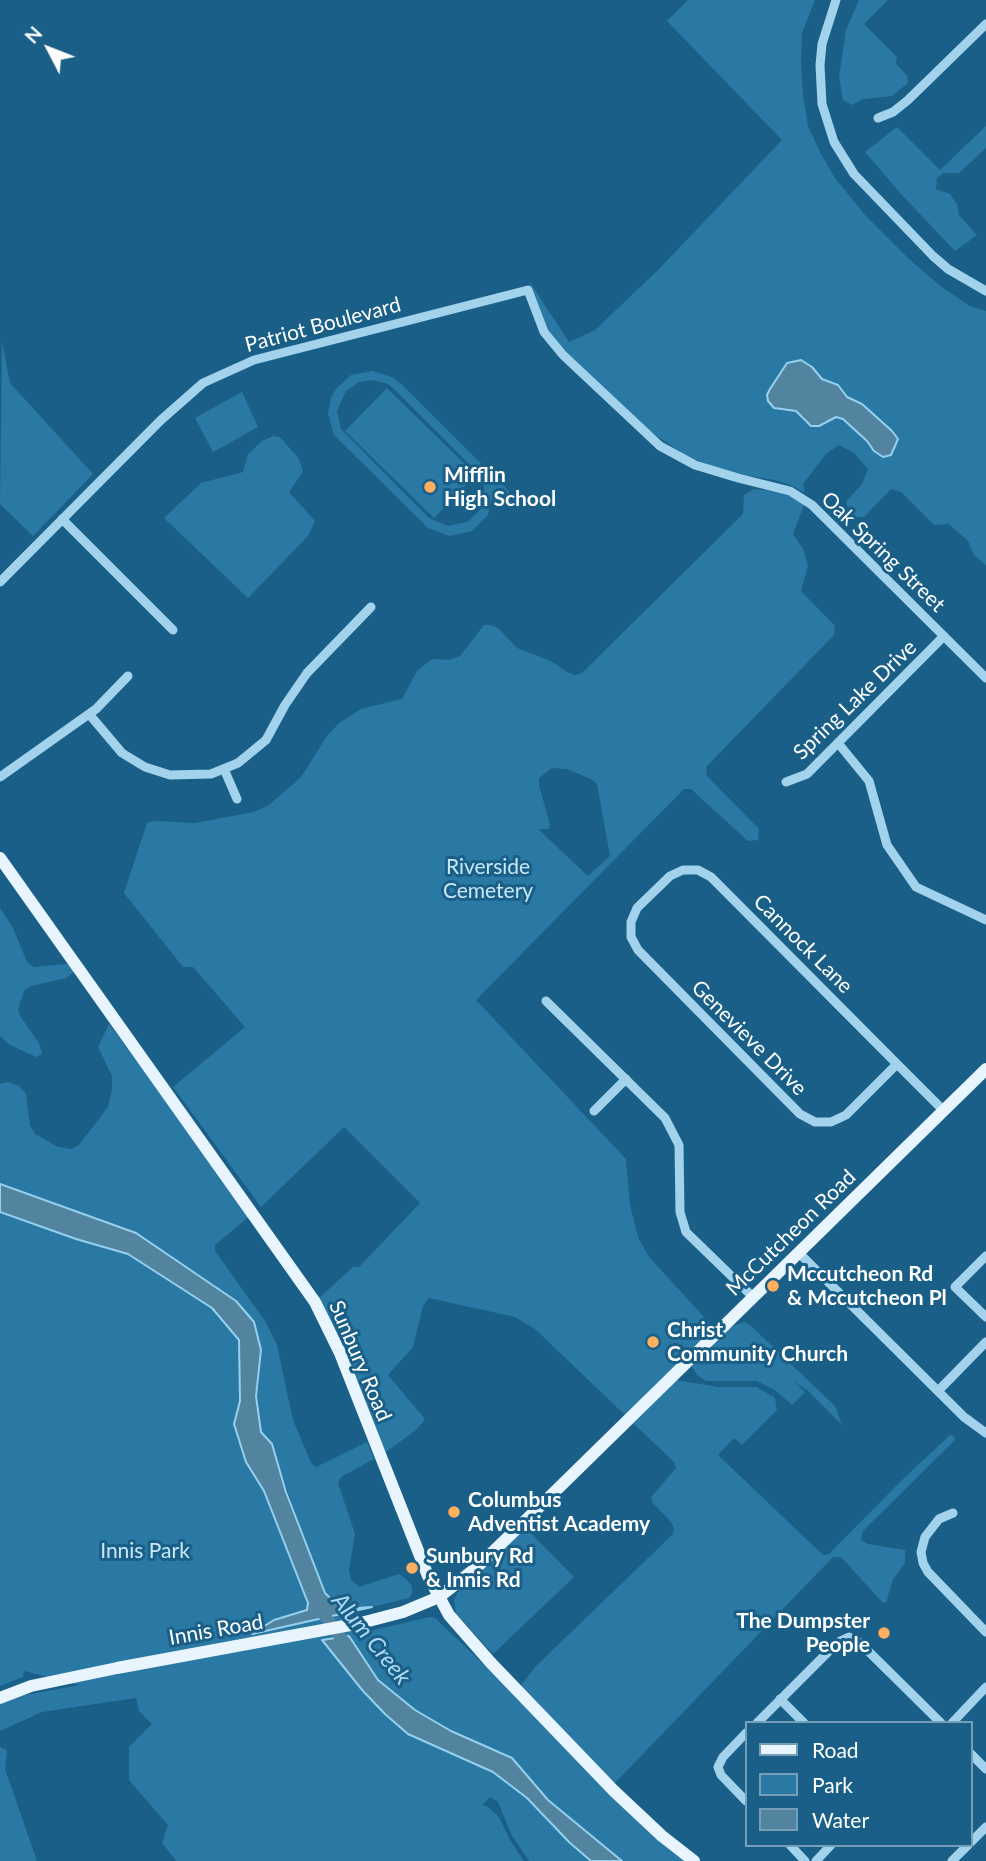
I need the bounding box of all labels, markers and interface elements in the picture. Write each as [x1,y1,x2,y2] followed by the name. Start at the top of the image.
[14,14,84,84] north arrow
[20,21,46,48] text: N
[242,292,404,358] street label: Patriot Boulevard
[444,462,556,512] place label: Mifflin High School
[422,479,438,495] marker: Mifflin High School
[816,487,950,617] street label: Oak Spring Street
[788,635,922,765] street label: Spring Lake Drive
[443,854,533,904] park label: Riverside Cemetery
[748,889,858,999] street label: Cannock Lane
[686,975,812,1101] street label: Genevieve Drive
[721,1165,861,1301] street label: McCutcheon Road
[787,1261,947,1311] place label: Mccutcheon Rd & Mccutcheon Pl
[765,1278,781,1294] marker: Mccutcheon Rd & Mccutcheon Pl
[323,1297,397,1425] street label: Sunbury Road
[667,1317,848,1367] place label: Christ Community Church
[645,1334,661,1350] marker: Christ Community Church
[468,1487,650,1537] place label: Columbus Adventist Academy
[446,1504,462,1520] marker: Columbus Adventist Academy
[100,1538,190,1564] park label: Innis Park
[426,1543,534,1593] place label: Sunbury Rd & Innis Rd
[404,1560,420,1576] marker: Sunbury Rd & Innis Rd
[326,1588,416,1690] water label: Alum Creek
[736,1608,870,1658] place label: The Dumpster People
[167,1609,265,1651] street label: Innis Road
[876,1625,892,1641] marker: The Dumpster People
[744,1721,972,1847] legend
[812,1737,859,1762] text: Road
[812,1772,853,1797] text: Park
[812,1807,869,1832] text: Water

